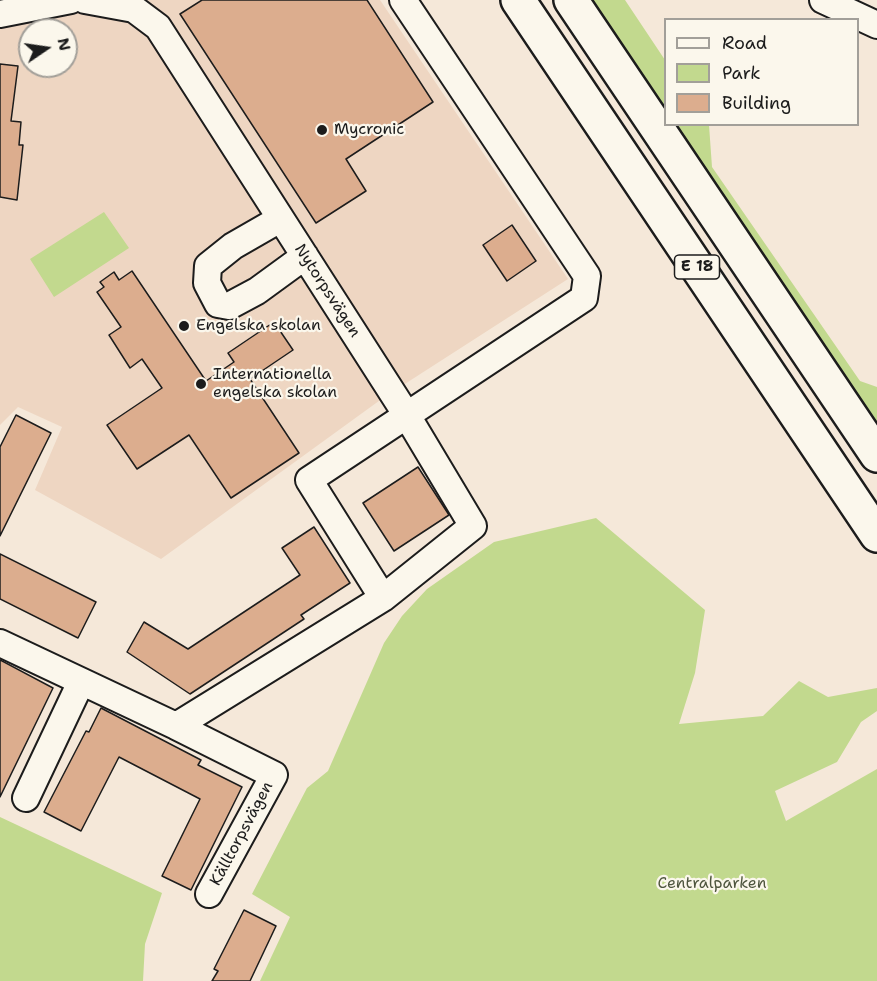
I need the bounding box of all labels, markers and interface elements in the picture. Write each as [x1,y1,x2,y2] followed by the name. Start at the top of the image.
[18,18,78,78] north arrow
[664,18,859,126] legend
[722,31,767,55] text: Road
[52,36,76,53] text: N
[722,61,761,85] text: Park
[722,91,791,115] text: Building
[334,120,404,140] place label: Mycronic
[315,123,329,137] marker: Mycronic
[290,241,364,341] street label: Nytorpsvägen
[674,255,720,279] road number: E 18
[196,316,321,336] place label: Engelska skolan
[177,319,191,333] marker: Engelska skolan
[213,365,337,403] place label: Internationella engelska skolan
[194,377,208,391] marker: Internationella engelska skolan
[206,779,278,889] street label: Källtorpsvägen
[657,874,767,894] park label: Centralparken

